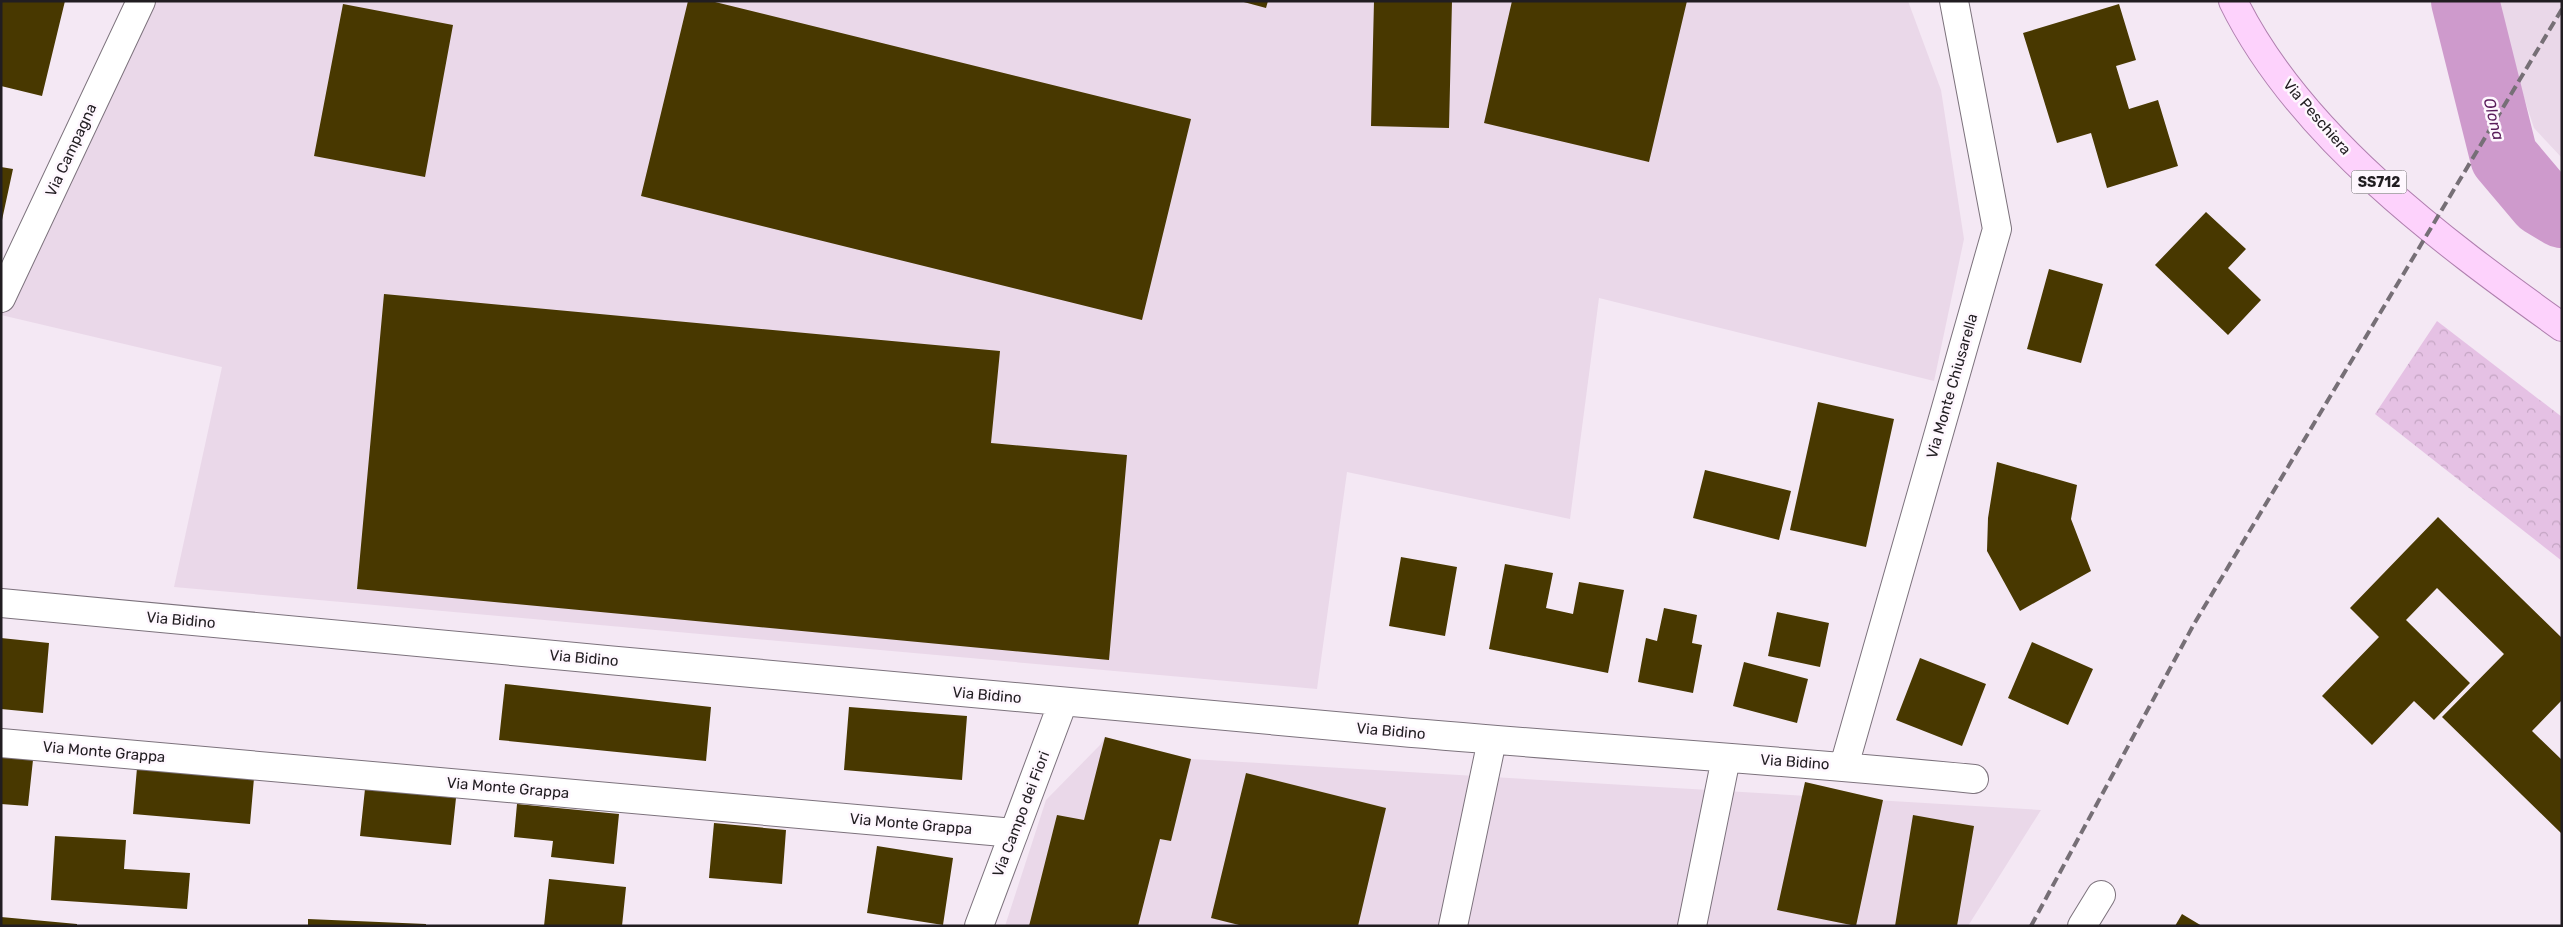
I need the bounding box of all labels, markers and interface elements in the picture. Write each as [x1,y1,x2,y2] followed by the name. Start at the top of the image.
[2279,76,2355,158] street label: Via Peschiera
[2480,96,2508,142] water label: Olona
[42,101,100,199] street label: Via Campagna
[2352,170,2406,193] road number: SS712
[1923,311,1981,461] street label: Via Monte Chiusarella
[146,608,216,632] street label: Via Bidino
[549,646,619,670] street label: Via Bidino
[952,683,1022,707] street label: Via Bidino
[1356,719,1426,743] street label: Via Bidino
[42,738,166,766] street label: Via Monte Grappa
[989,749,1053,879] street label: Via Campo dei Fiori
[1760,751,1830,773] street label: Via Bidino
[446,774,570,802] street label: Via Monte Grappa
[849,810,973,838] street label: Via Monte Grappa

